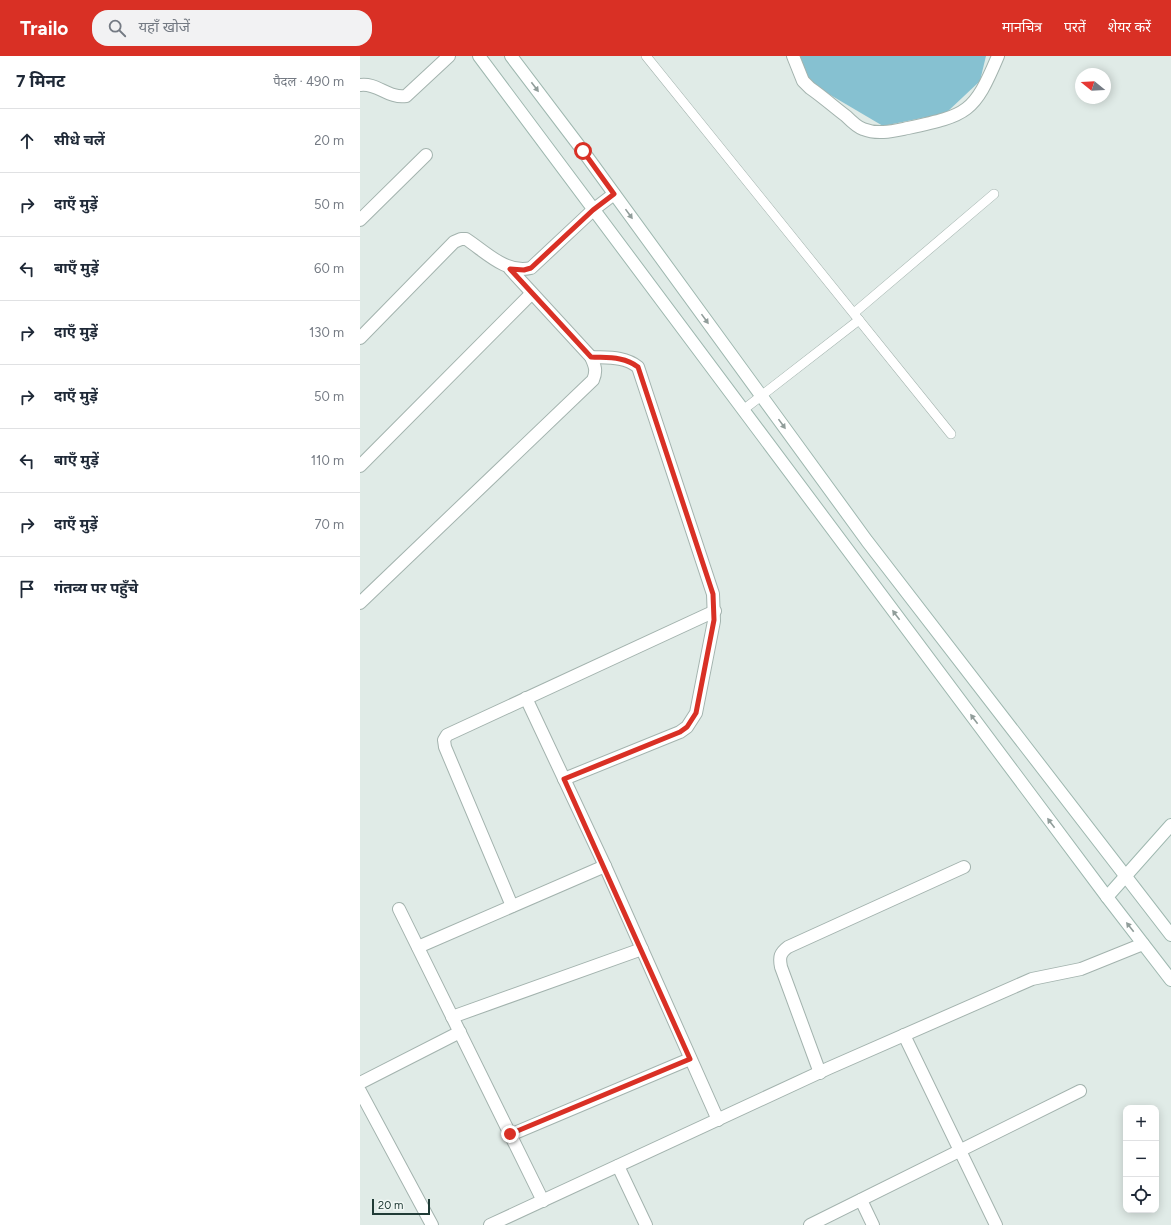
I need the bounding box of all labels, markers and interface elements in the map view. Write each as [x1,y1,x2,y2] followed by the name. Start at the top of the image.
[92,10,372,46] search box
[20,17,68,40] text: Trailo
[106,17,128,39] icon: search
[138,18,190,36] text: यहाँ खोजें
[1002,19,1042,36] text: मानचित्र
[1064,19,1086,36] text: परतें
[1108,19,1151,36] text: शेयर करें
[1075,68,1111,104] north arrow
[16,71,65,91] text: 7 मिनट
[273,74,344,89] text: पैदल · 490 m
[530,82,539,93] one-way arrow
[16,130,38,152] icon: ahead
[54,131,105,149] text: सीधे चलें
[314,133,344,148] text: 20 m
[574,142,592,160] route start
[16,194,38,216] icon: right
[54,195,98,213] text: दाएँ मुड़ें
[314,197,344,212] text: 50 m
[625,209,633,219] one-way arrow
[16,258,38,280] icon: left
[54,259,99,277] text: बाएँ मुड़ें
[314,261,344,276] text: 60 m
[701,314,709,324] one-way arrow
[16,322,38,344] icon: right
[54,323,98,341] text: दाएँ मुड़ें
[309,325,344,340] text: 130 m
[16,386,38,408] icon: right
[54,387,98,405] text: दाएँ मुड़ें
[314,389,344,404] text: 50 m
[778,419,786,429] one-way arrow
[16,450,38,472] icon: left
[54,451,99,469] text: बाएँ मुड़ें
[311,453,344,468] text: 110 m
[16,514,38,536] icon: right
[54,515,98,533] text: दाएँ मुड़ें
[314,517,344,532] text: 70 m
[16,578,38,600] icon: arrive
[54,579,138,597] text: गंतव्य पर पहुँचे
[892,610,900,621] one-way arrow
[969,714,978,725] one-way arrow
[1047,818,1056,829] one-way arrow
[1126,922,1134,933] one-way arrow
[1123,1105,1159,1213] map controls
[1123,1105,1159,1141] button: +
[501,1125,519,1143] route end
[1123,1141,1159,1177] button: −
[1123,1177,1159,1213] button: locate
[372,1197,430,1216] scale bar
[378,1199,403,1212] text: 20 m

